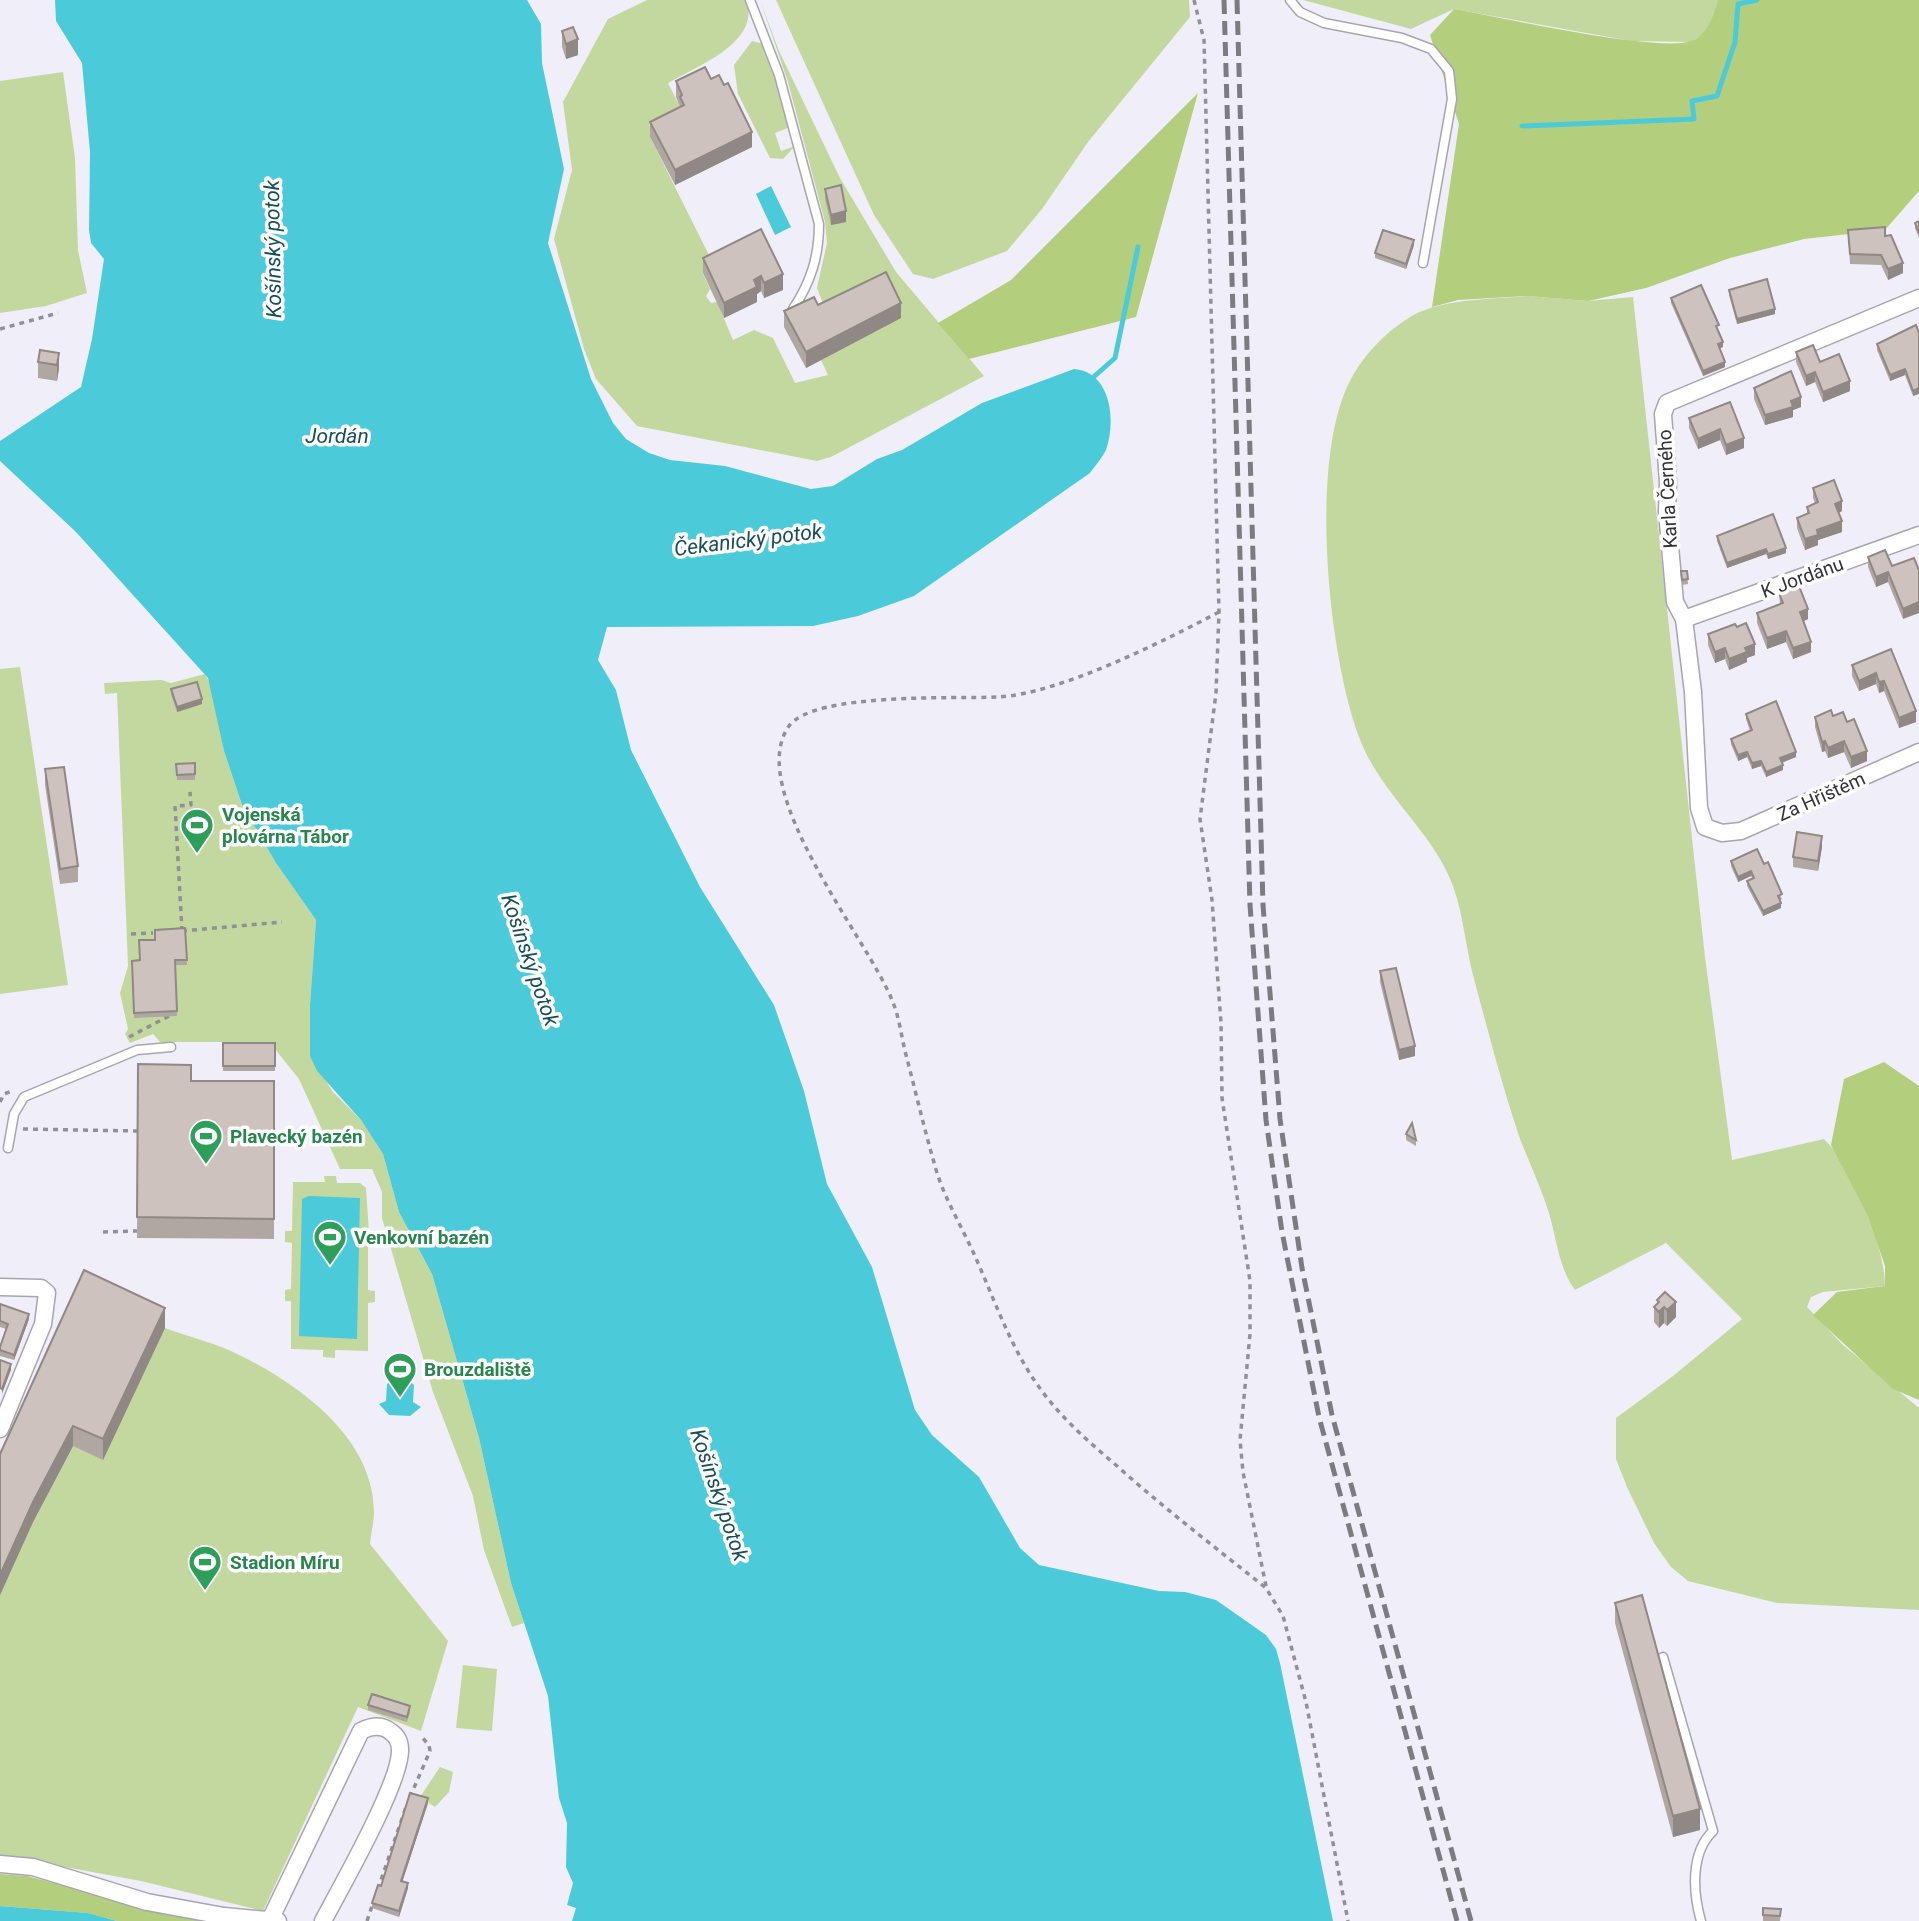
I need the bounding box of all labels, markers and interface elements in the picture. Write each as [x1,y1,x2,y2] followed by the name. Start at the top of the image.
[260,179,286,318] water label: Košínský potok
[305,424,369,448] water label: Jordán
[1653,429,1682,549] street label: Karla Černého
[673,519,824,561] water label: Čekanický potok
[1758,552,1847,603] street label: K Jordánu
[1774,767,1869,826] street label: Za Hřištěm
[222,803,349,848] place label: Vojenská plovárna Tábor
[178,806,216,855] sports icon: Vojenská plovárna Tábor
[496,891,564,1030] water label: Košínský potok
[187,1117,225,1166] sports icon: Plavecký bazén
[230,1125,363,1148] place label: Plavecký bazén
[311,1218,349,1267] sports icon: Venkovní bazén
[354,1226,489,1249] place label: Venkovní bazén
[381,1350,419,1399] sports icon: Brouzdaliště
[424,1358,531,1381] place label: Brouzdaliště
[685,1426,753,1565] water label: Košínský potok
[186,1543,224,1592] sports icon: Stadion Míru
[230,1551,340,1574] place label: Stadion Míru

